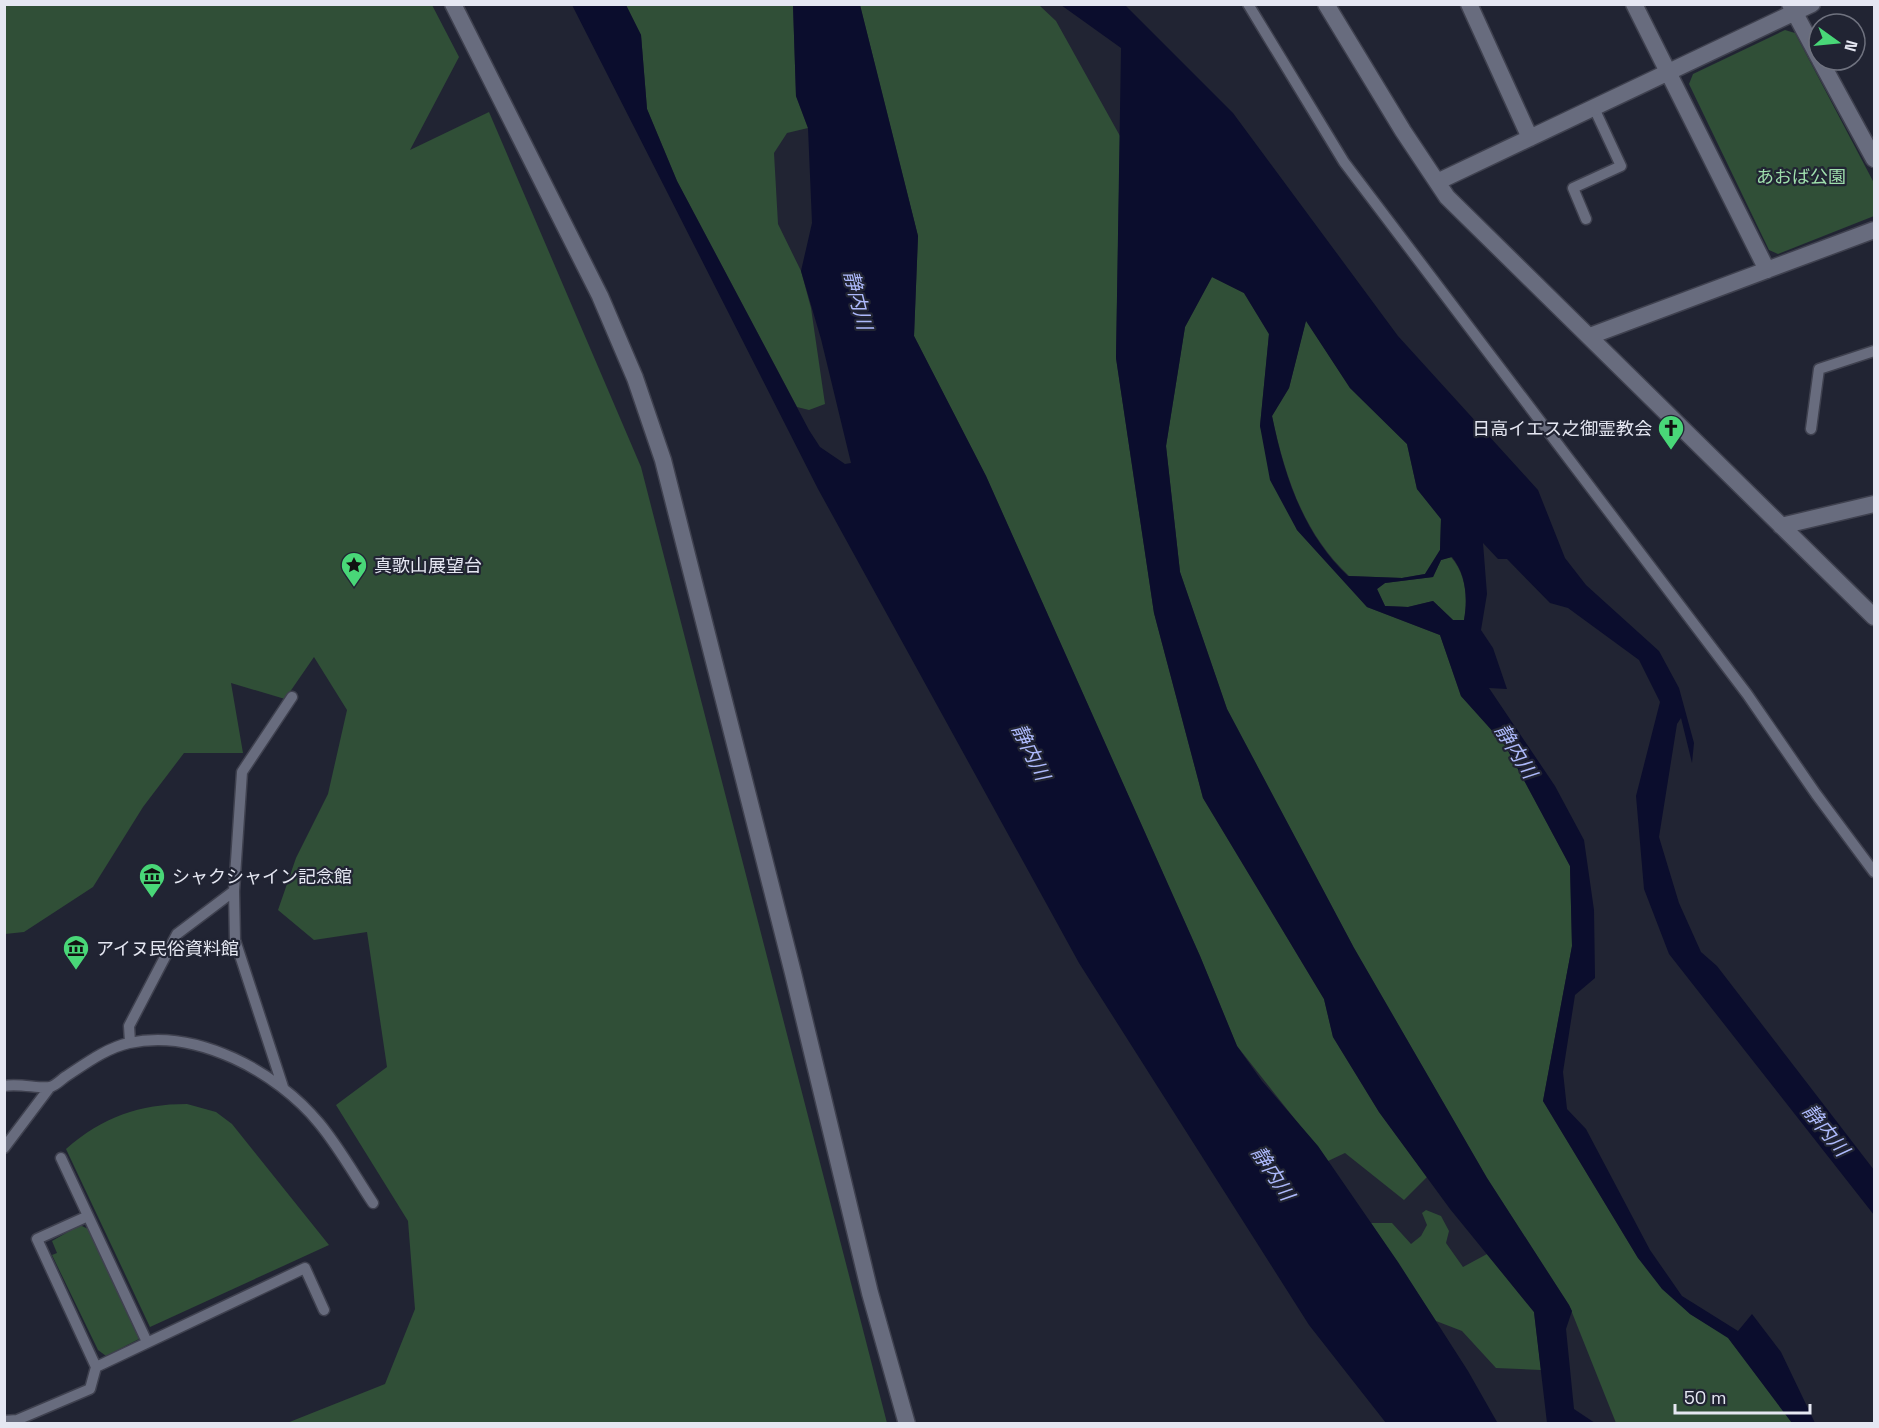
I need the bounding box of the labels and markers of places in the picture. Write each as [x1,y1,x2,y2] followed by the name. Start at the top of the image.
[1656,413,1686,451] church icon: 日高イエス之御霊教会
[1472,417,1652,440] place label: 日高イエス之御霊教会
[339,550,369,588] place icon: 真歌山展望台
[374,554,482,577] place label: 真歌山展望台
[137,861,167,899] museum icon: シャクシャイン記念館
[172,865,352,888] place label: シャクシャイン記念館
[61,933,91,971] museum icon: アイヌ民俗資料館
[96,937,239,960] place label: アイヌ民俗資料館

